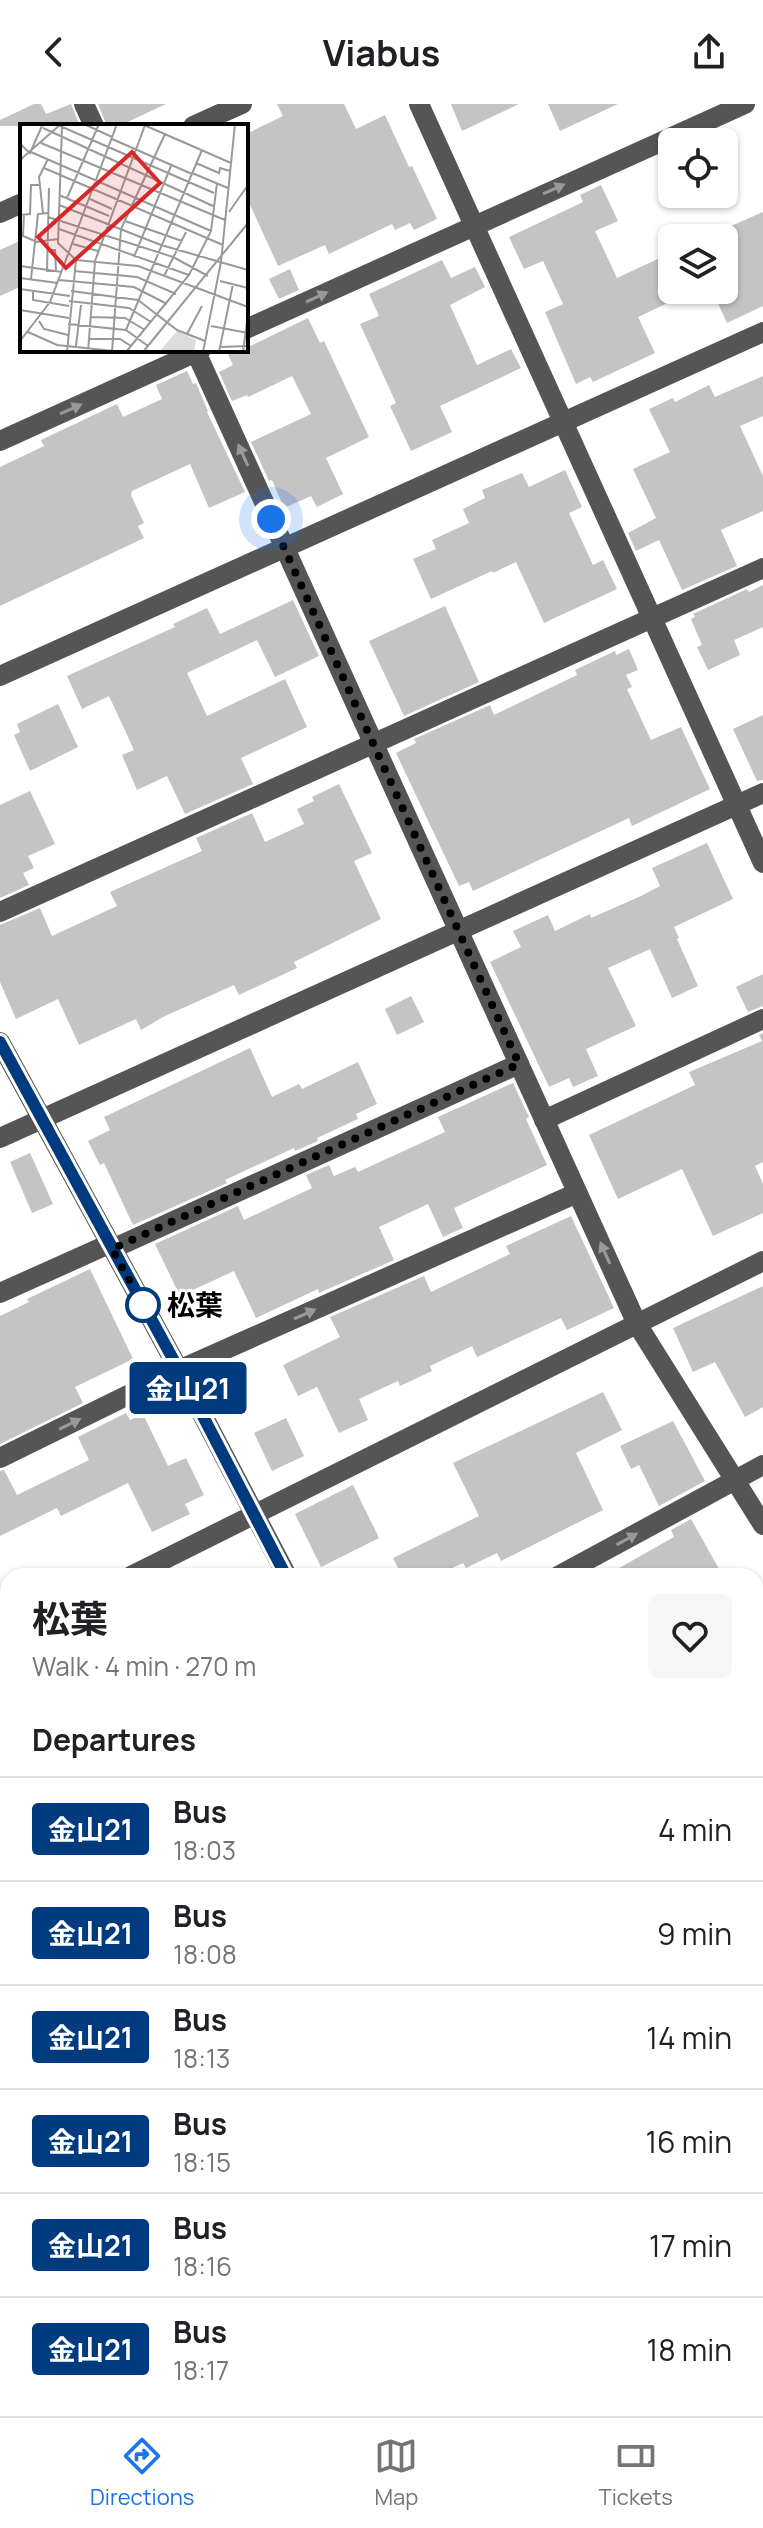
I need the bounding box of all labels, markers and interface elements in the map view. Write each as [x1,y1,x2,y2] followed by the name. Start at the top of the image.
[323,28,440,77] text: Viabus
[32,30,76,74] icon: back
[687,30,731,74] icon: share
[20,124,248,352] inset map
[658,128,738,304] map controls
[658,128,738,208] button: locate
[542,183,565,196] one-way arrow
[658,224,738,304] button: layers
[305,290,329,304] one-way arrow
[59,402,83,416] one-way arrow
[236,444,249,467] one-way arrow
[251,499,291,539] your location
[598,1241,611,1265] one-way arrow
[167,1285,223,1323] place label: 松葉
[126,1288,160,1322] marker: 松葉
[294,1307,317,1320] one-way arrow
[132,1362,244,1414] line badge: 金山21
[146,1369,230,1407] text: 金山21
[58,1417,81,1431] one-way arrow
[616,1532,638,1546] one-way arrow
[32,1592,108,1644] text: 松葉
[648,1594,732,1678] button: heart
[32,1648,256,1684] text: Walk · 4 min · 270 m
[32,1719,196,1760] text: Departures
[173,1791,227,1832] text: Bus
[658,1809,732,1850] text: 4 min
[48,1810,133,1848] text: 金山21
[173,1832,236,1868] text: 18:03
[173,1895,227,1936] text: Bus
[657,1913,732,1954] text: 9 min
[48,1914,133,1952] text: 金山21
[173,1936,237,1972] text: 18:08
[173,1999,227,2040] text: Bus
[646,2017,732,2058] text: 14 min
[48,2018,133,2056] text: 金山21
[173,2040,230,2076] text: 18:13
[173,2103,227,2144] text: Bus
[645,2121,732,2162] text: 16 min
[48,2122,133,2160] text: 金山21
[173,2144,231,2180] text: 18:15
[173,2207,227,2248] text: Bus
[649,2225,732,2266] text: 17 min
[48,2226,133,2264] text: 金山21
[173,2248,232,2284] text: 18:16
[173,2311,227,2352] text: Bus
[647,2329,732,2370] text: 18 min
[48,2330,133,2368] text: 金山21
[173,2352,229,2388] text: 18:17
[90,2434,194,2512] tab: Directions
[374,2434,418,2512] tab: Map
[599,2434,673,2512] tab: Tickets

